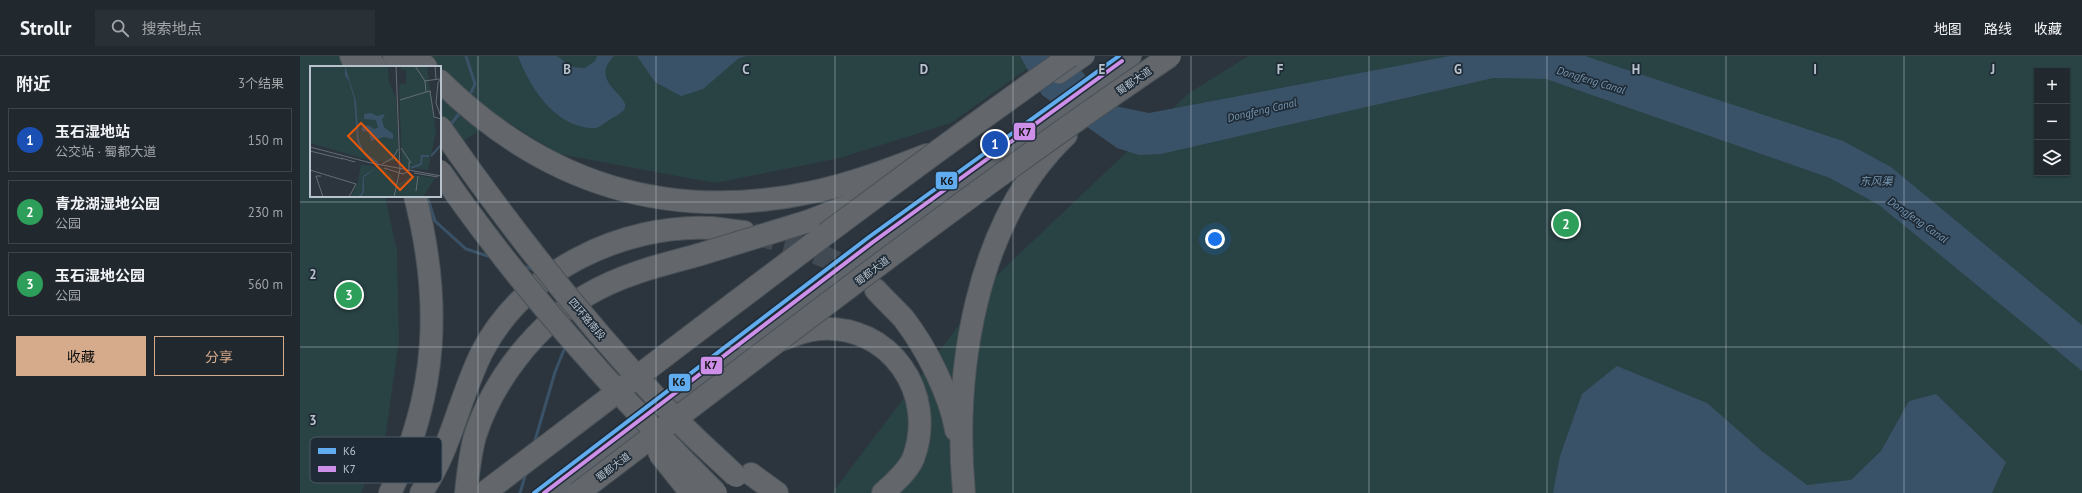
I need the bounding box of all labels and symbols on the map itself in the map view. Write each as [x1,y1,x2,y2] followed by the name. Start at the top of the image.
[563,61,571,78] text: B
[742,61,750,78] text: C
[920,61,928,78] text: D
[1099,61,1106,78] text: E
[1277,61,1284,78] text: F
[1454,61,1462,78] text: G
[1632,61,1640,78] text: H
[1813,61,1817,78] text: I
[1990,61,1995,78] text: J
[1555,63,1627,97] water label: Dongfeng Canal
[1114,64,1154,98] street label: 蜀都大道
[310,66,441,197] inset map
[1226,95,1298,125] water label: Dongfeng Canal
[1013,122,1036,141] line badge: K7
[1018,125,1032,139] text: K7
[982,129,1008,159] pin: 1
[935,171,958,190] line badge: K6
[940,174,954,188] text: K6
[1860,174,1894,188] water label: 东风渠
[1885,194,1951,246] water label: Dongfeng Canal
[1553,209,1579,239] pin: 2
[1205,229,1225,249] your location
[852,254,892,288] street label: 蜀都大道
[309,266,317,283] text: 2
[336,280,362,310] pin: 3
[566,296,608,342] street label: 四环路南段
[700,356,723,375] line badge: K7
[704,358,718,372] text: K7
[668,373,691,392] line badge: K6
[672,375,686,389] text: K6
[309,412,317,429] text: 3
[310,437,442,483] legend
[343,444,356,458] text: K6
[593,450,633,484] street label: 蜀都大道
[343,462,356,476] text: K7

